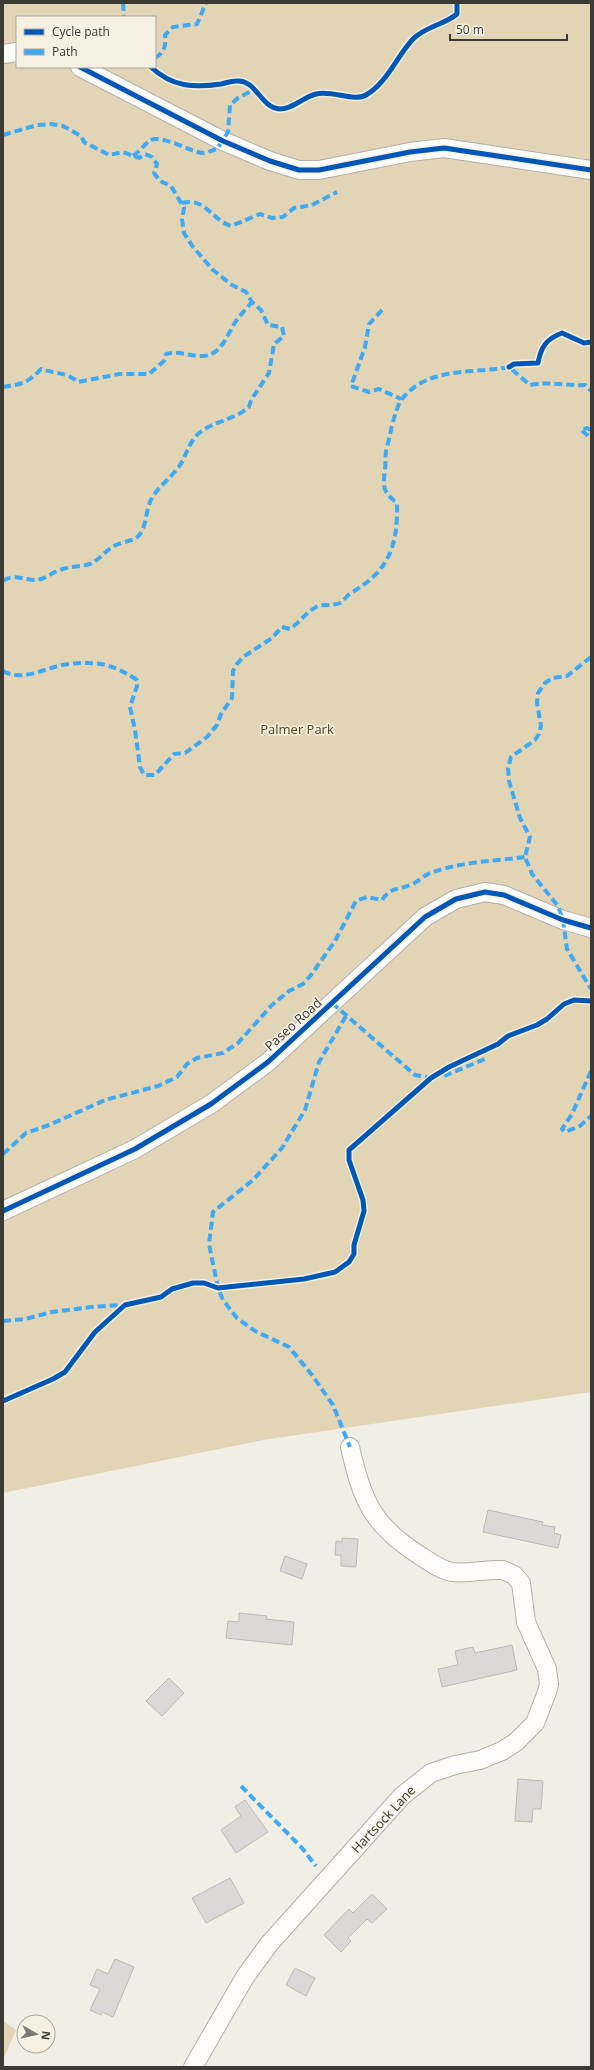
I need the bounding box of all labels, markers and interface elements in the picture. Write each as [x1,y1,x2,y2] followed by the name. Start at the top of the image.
[16,16,156,68] legend
[450,16,567,42] scale bar
[456,21,484,38] text: 50 m
[52,23,110,40] text: Cycle path
[52,43,78,60] text: Path
[260,720,334,738] park label: Palmer Park
[261,994,325,1054] street label: Paseo Road
[347,1781,419,1857] street label: Hartsock Lane
[16,2014,56,2054] north arrow
[38,2030,54,2041] text: N

